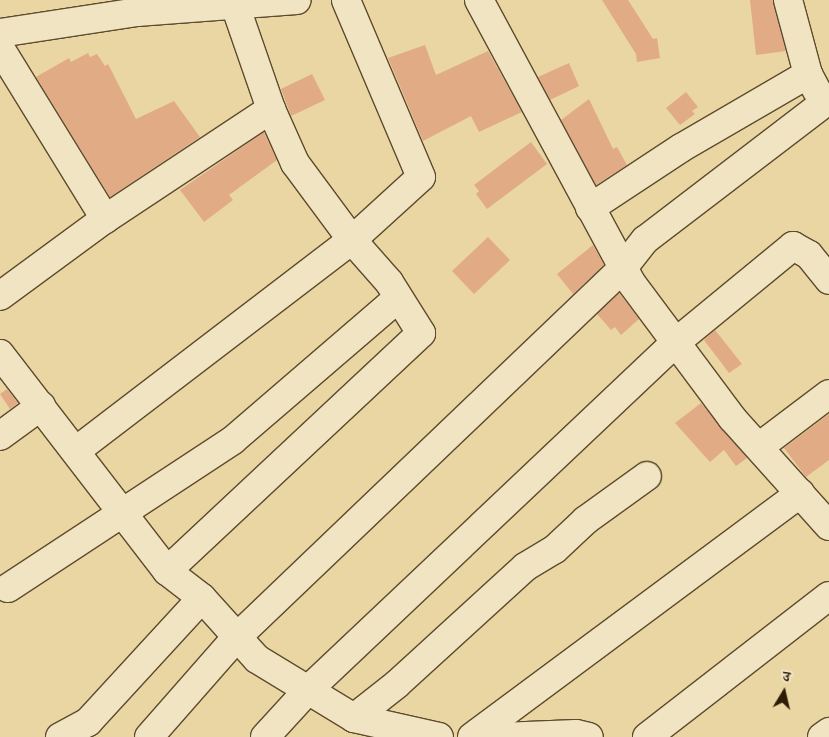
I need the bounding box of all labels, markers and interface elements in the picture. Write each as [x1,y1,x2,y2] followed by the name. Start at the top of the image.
[759,667,809,717] north arrow
[781,668,791,687] text: उ

